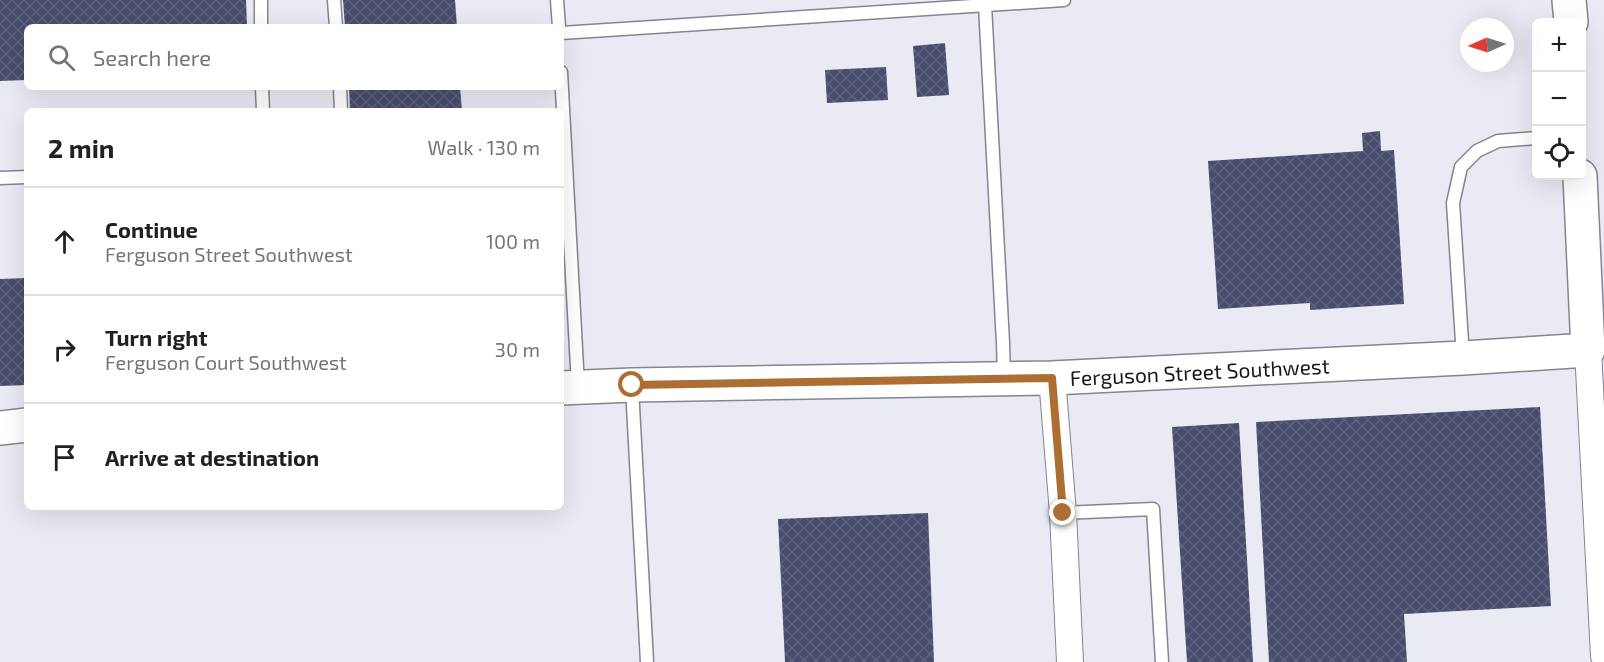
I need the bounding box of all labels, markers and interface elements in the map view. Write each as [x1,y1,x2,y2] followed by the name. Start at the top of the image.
[1460,18,1514,72] north arrow
[1532,18,1586,180] map controls
[1532,18,1586,72] button: +
[24,24,564,90] search box
[45,41,78,74] icon: search
[93,44,211,70] text: Search here
[1532,72,1586,126] button: −
[1532,126,1586,180] button: locate
[48,132,114,163] text: 2 min
[428,135,540,159] text: Walk · 130 m
[105,216,198,242] text: Continue
[48,225,81,258] icon: ahead
[486,229,540,253] text: 100 m
[105,242,353,266] text: Ferguson Street Southwest
[105,324,207,350] text: Turn right
[48,333,81,366] icon: right
[495,337,540,361] text: 30 m
[105,350,347,374] text: Ferguson Court Southwest
[1069,352,1330,390] street label: Ferguson Street Southwest
[618,371,644,397] route start
[48,441,81,474] icon: arrive
[105,444,319,470] text: Arrive at destination
[1049,499,1075,525] route end

